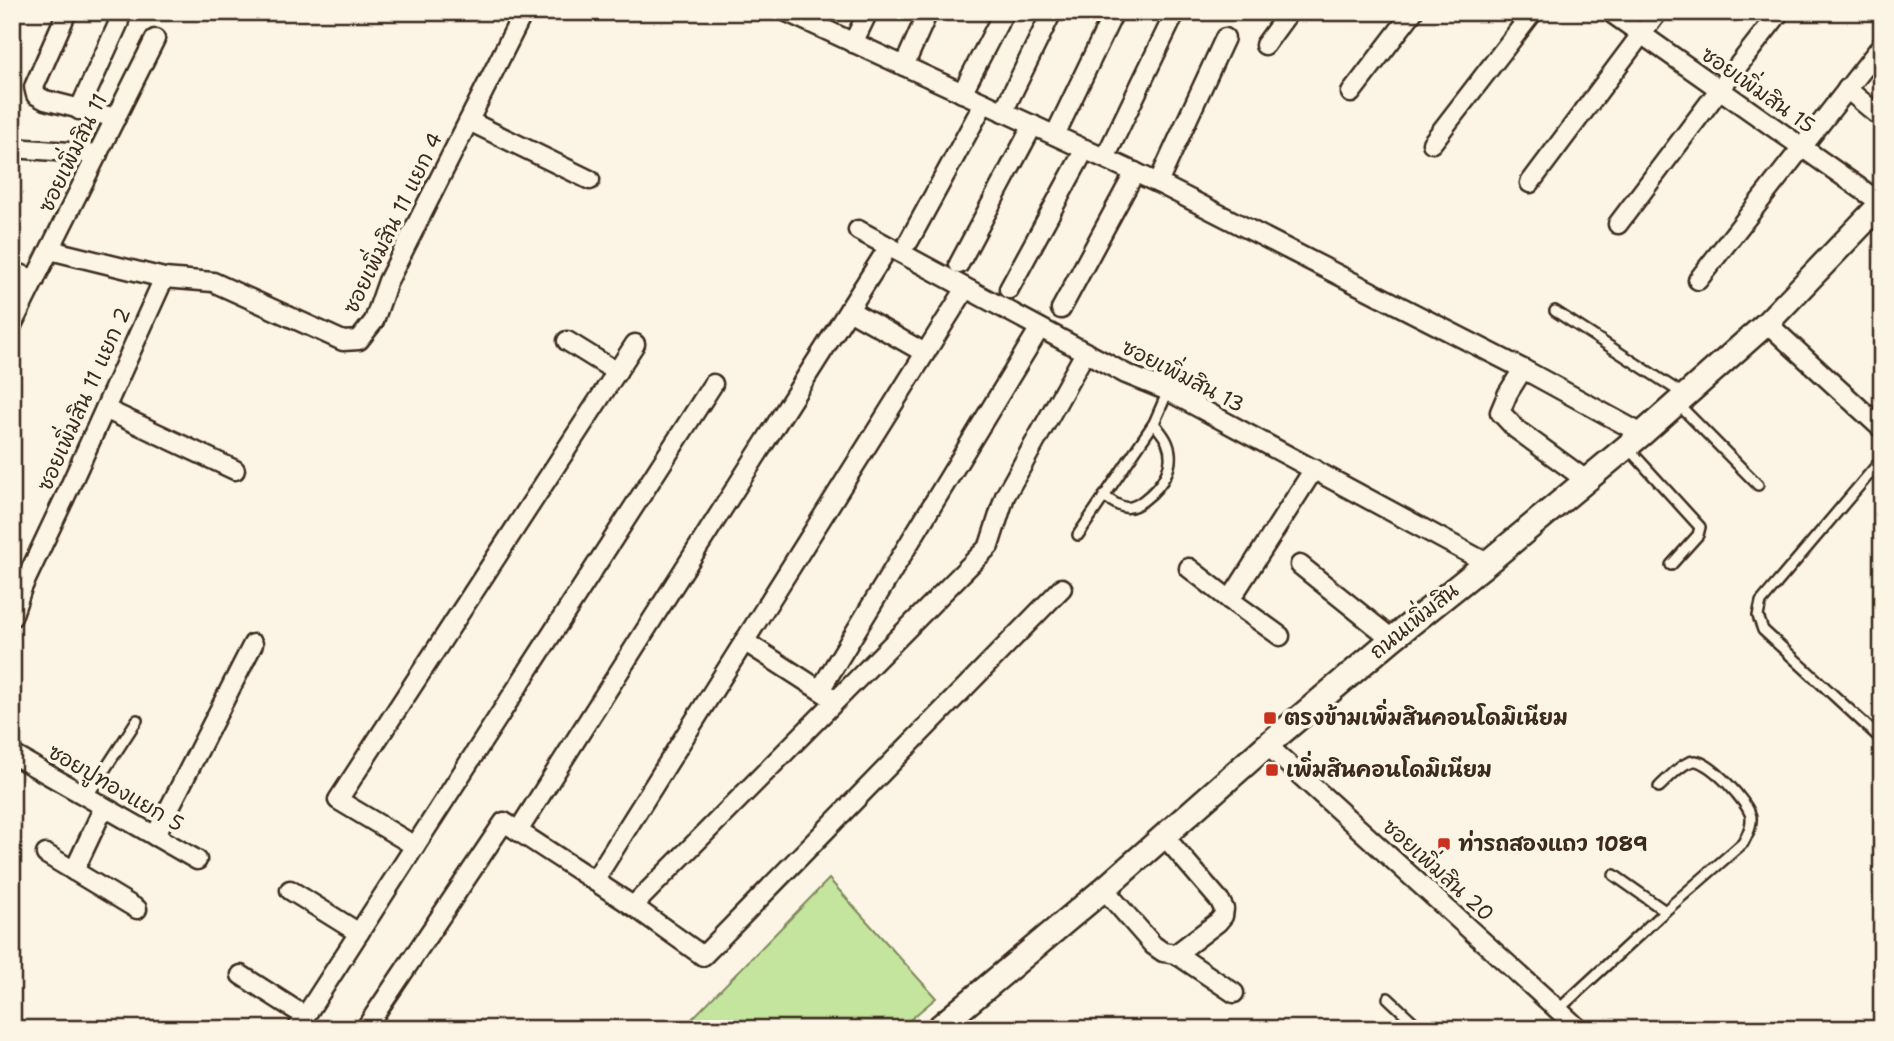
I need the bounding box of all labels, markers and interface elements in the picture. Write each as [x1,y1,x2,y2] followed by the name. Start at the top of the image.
[1695,38,1822,140] street label: ซอยเพิ่มสิน 15
[29,88,114,217] street label: ซอยเพิ่มสิน 11
[334,126,449,318] street label: ซอยเพิ่มสิน 11 แยก 4
[28,301,137,495] street label: ซอยเพิ่มสิน 11 แยก 2
[1117,330,1251,419] street label: ซอยเพิ่มสิน 13
[1362,574,1464,665] street label: ถนนเพิ่มสิน
[1284,698,1568,732] place label: ตรงข้ามเพิ่มสินคอนโดมิเนียม
[1262,710,1278,726] marker: ตรงข้ามเพิ่มสินคอนโดมิเนียม
[42,738,189,840] street label: ซอยปูทองแยก 5
[1286,750,1492,784] place label: เพิ่มสินคอนโดมิเนียม
[1264,762,1280,778] marker: เพิ่มสินคอนโดมิเนียม
[1376,810,1502,927] street label: ซอยเพิ่มสิน 20
[1458,829,1648,858] place label: ท่ารถสองแถว 1089
[1436,836,1452,852] marker: ท่ารถสองแถว 1089

